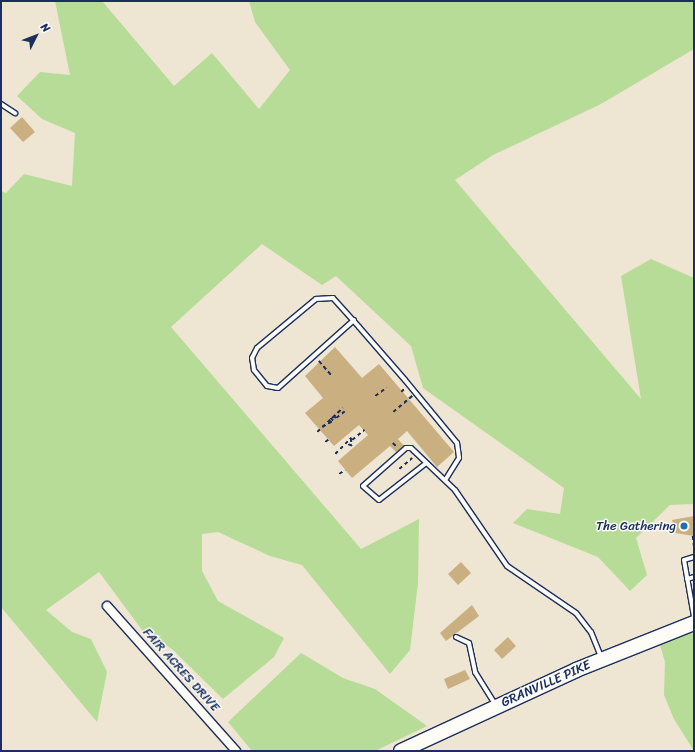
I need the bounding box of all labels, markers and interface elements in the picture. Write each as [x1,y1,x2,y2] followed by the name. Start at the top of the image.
[16,16,56,56] north arrow
[36,18,55,37] text: N
[596,518,676,534] place label: The Gathering
[679,521,689,531] marker: The Gathering
[139,625,223,715] street label: FAIR ACRES DRIVE
[499,657,593,711] street label: GRANVILLE PIKE

